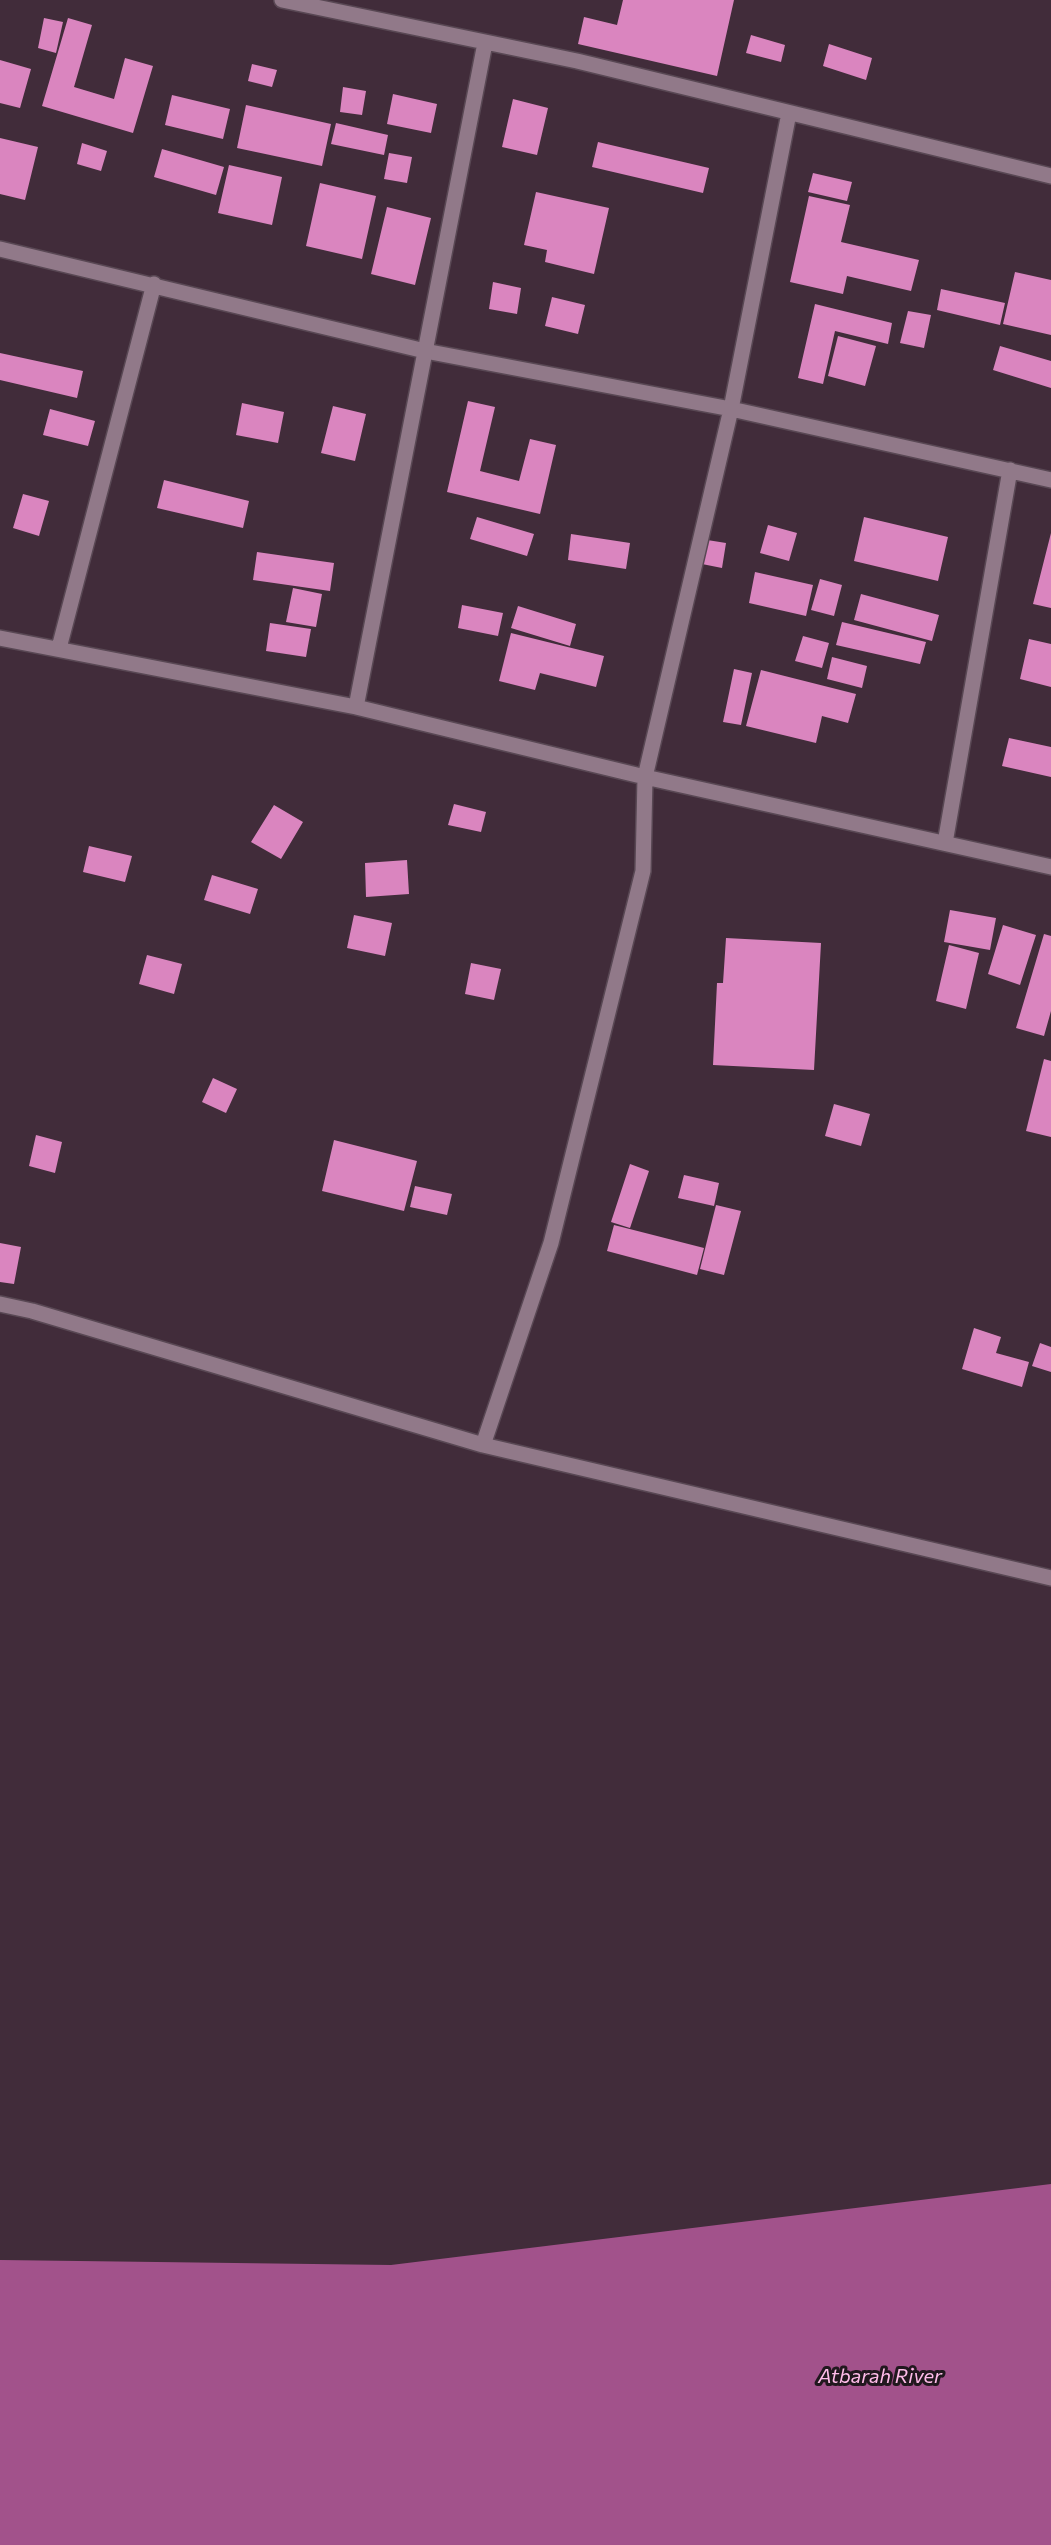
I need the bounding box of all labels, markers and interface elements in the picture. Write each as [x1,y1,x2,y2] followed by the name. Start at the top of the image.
[818,2364,942,2388] water label: Atbarah River

